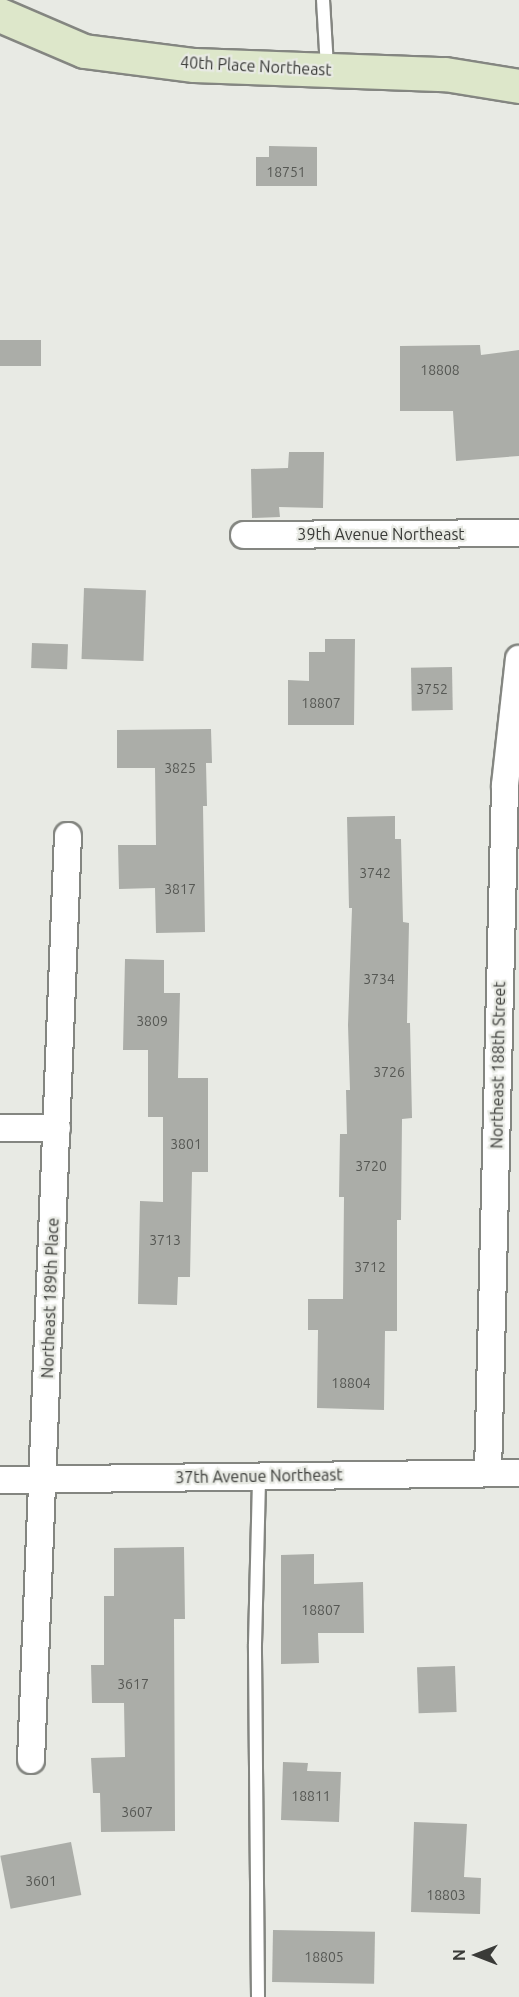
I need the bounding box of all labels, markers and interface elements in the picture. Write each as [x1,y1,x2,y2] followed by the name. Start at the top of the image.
[180,52,332,80] street label: 40th Place Northeast
[266,164,306,180] house number: 18751
[420,362,460,378] house number: 18808
[297,524,465,544] street label: 39th Avenue Northeast
[416,681,448,697] house number: 3752
[301,695,341,711] house number: 18807
[164,760,196,776] house number: 3825
[359,865,391,881] house number: 3742
[164,881,196,897] house number: 3817
[363,971,395,987] house number: 3734
[487,981,509,1149] street label: Northeast 188th Street
[136,1013,168,1029] house number: 3809
[373,1064,405,1080] house number: 3726
[170,1136,202,1152] house number: 3801
[355,1158,387,1174] house number: 3720
[38,1217,62,1379] street label: Northeast 189th Place
[149,1232,181,1248] house number: 3713
[354,1259,386,1275] house number: 3712
[331,1375,371,1391] house number: 18804
[175,1465,343,1487] street label: 37th Avenue Northeast
[301,1602,341,1618] house number: 18807
[117,1676,149,1692] house number: 3617
[291,1788,331,1804] house number: 18811
[121,1804,153,1820] house number: 3607
[25,1873,57,1889] house number: 3601
[426,1887,466,1903] house number: 18803
[447,1925,507,1985] north arrow
[304,1949,344,1965] house number: 18805
[450,1949,468,1961] text: N

